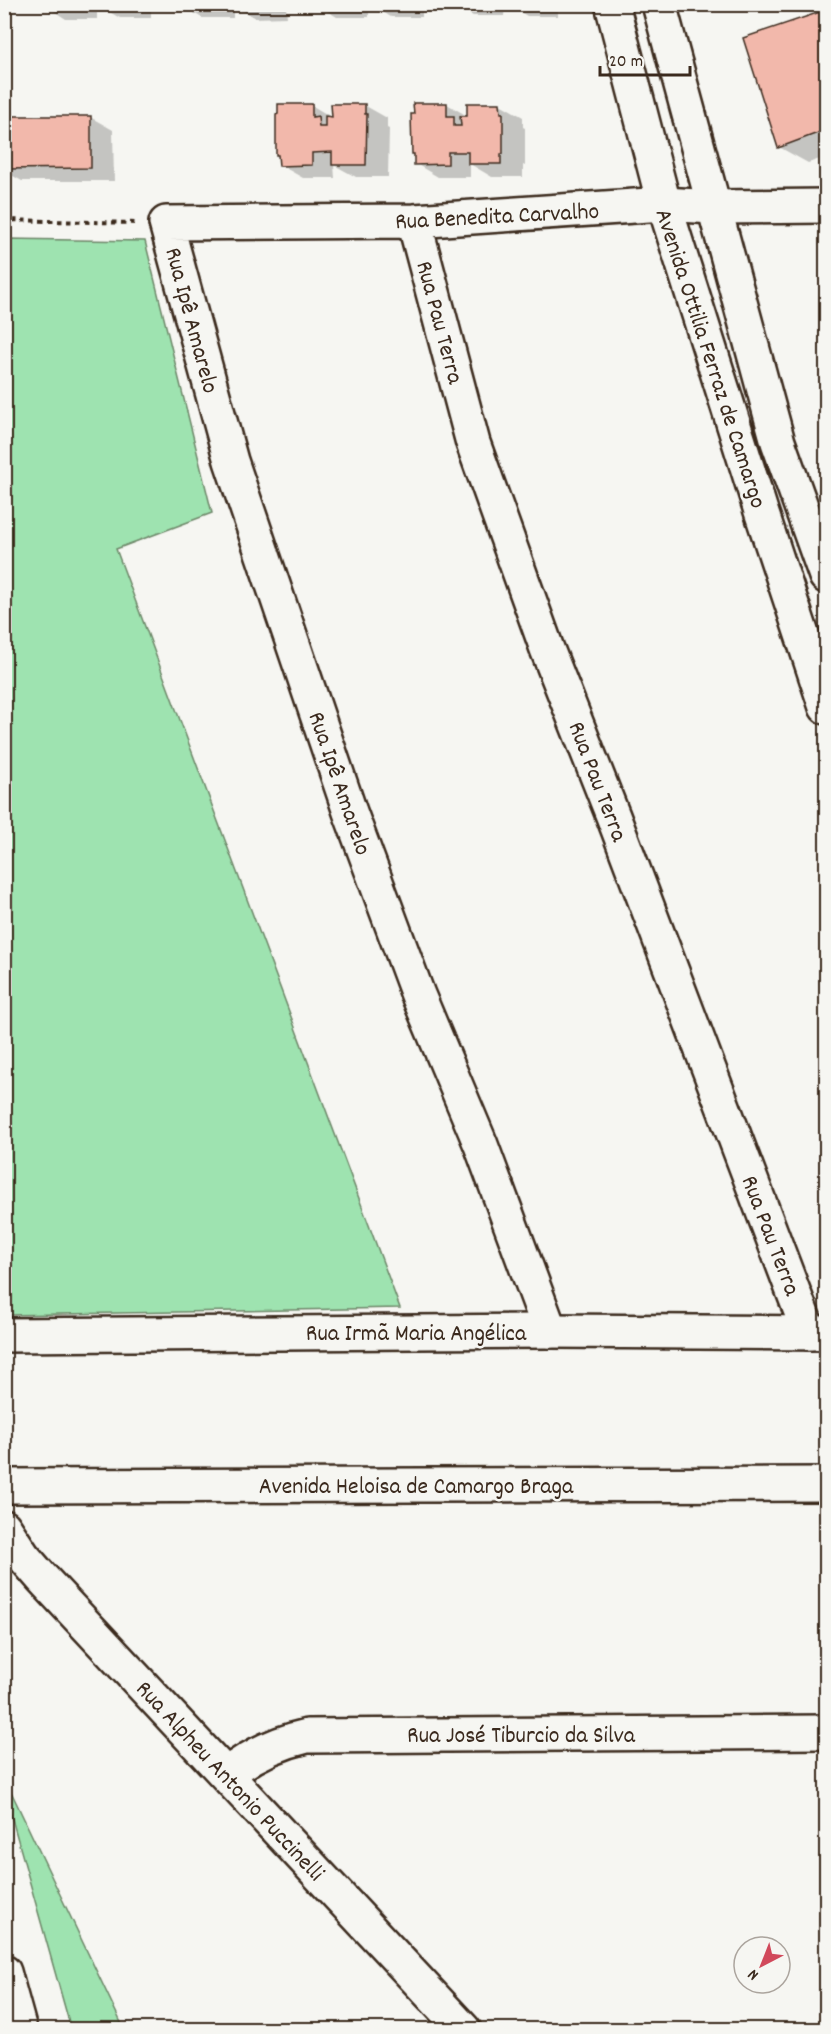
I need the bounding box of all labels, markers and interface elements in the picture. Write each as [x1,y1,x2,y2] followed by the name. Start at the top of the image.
[600,39,690,77] scale bar
[609,50,643,75] text: 20 m
[394,196,600,240] street label: Rua Benedita Carvalho
[645,205,774,513] street label: Avenida Ottilia Ferraz de Camargo
[154,244,226,398] street label: Rua Ipê Amarelo
[405,258,471,389] street label: Rua Pau Terra
[298,708,379,860] street label: Rua Ipê Amarelo
[558,717,635,848] street label: Rua Pau Terra
[731,1171,808,1302] street label: Rua Pau Terra
[306,1318,527,1352] street label: Rua Irmã Maria Angélica
[259,1471,574,1505] street label: Avenida Heloisa de Camargo Braga
[126,1674,331,1890] street label: Rua Alpheu Antonio Puccinelli
[407,1720,636,1754] street label: Rua José Tiburcio da Silva
[732,1935,792,1995] north arrow
[743,1963,764,1985] text: N

